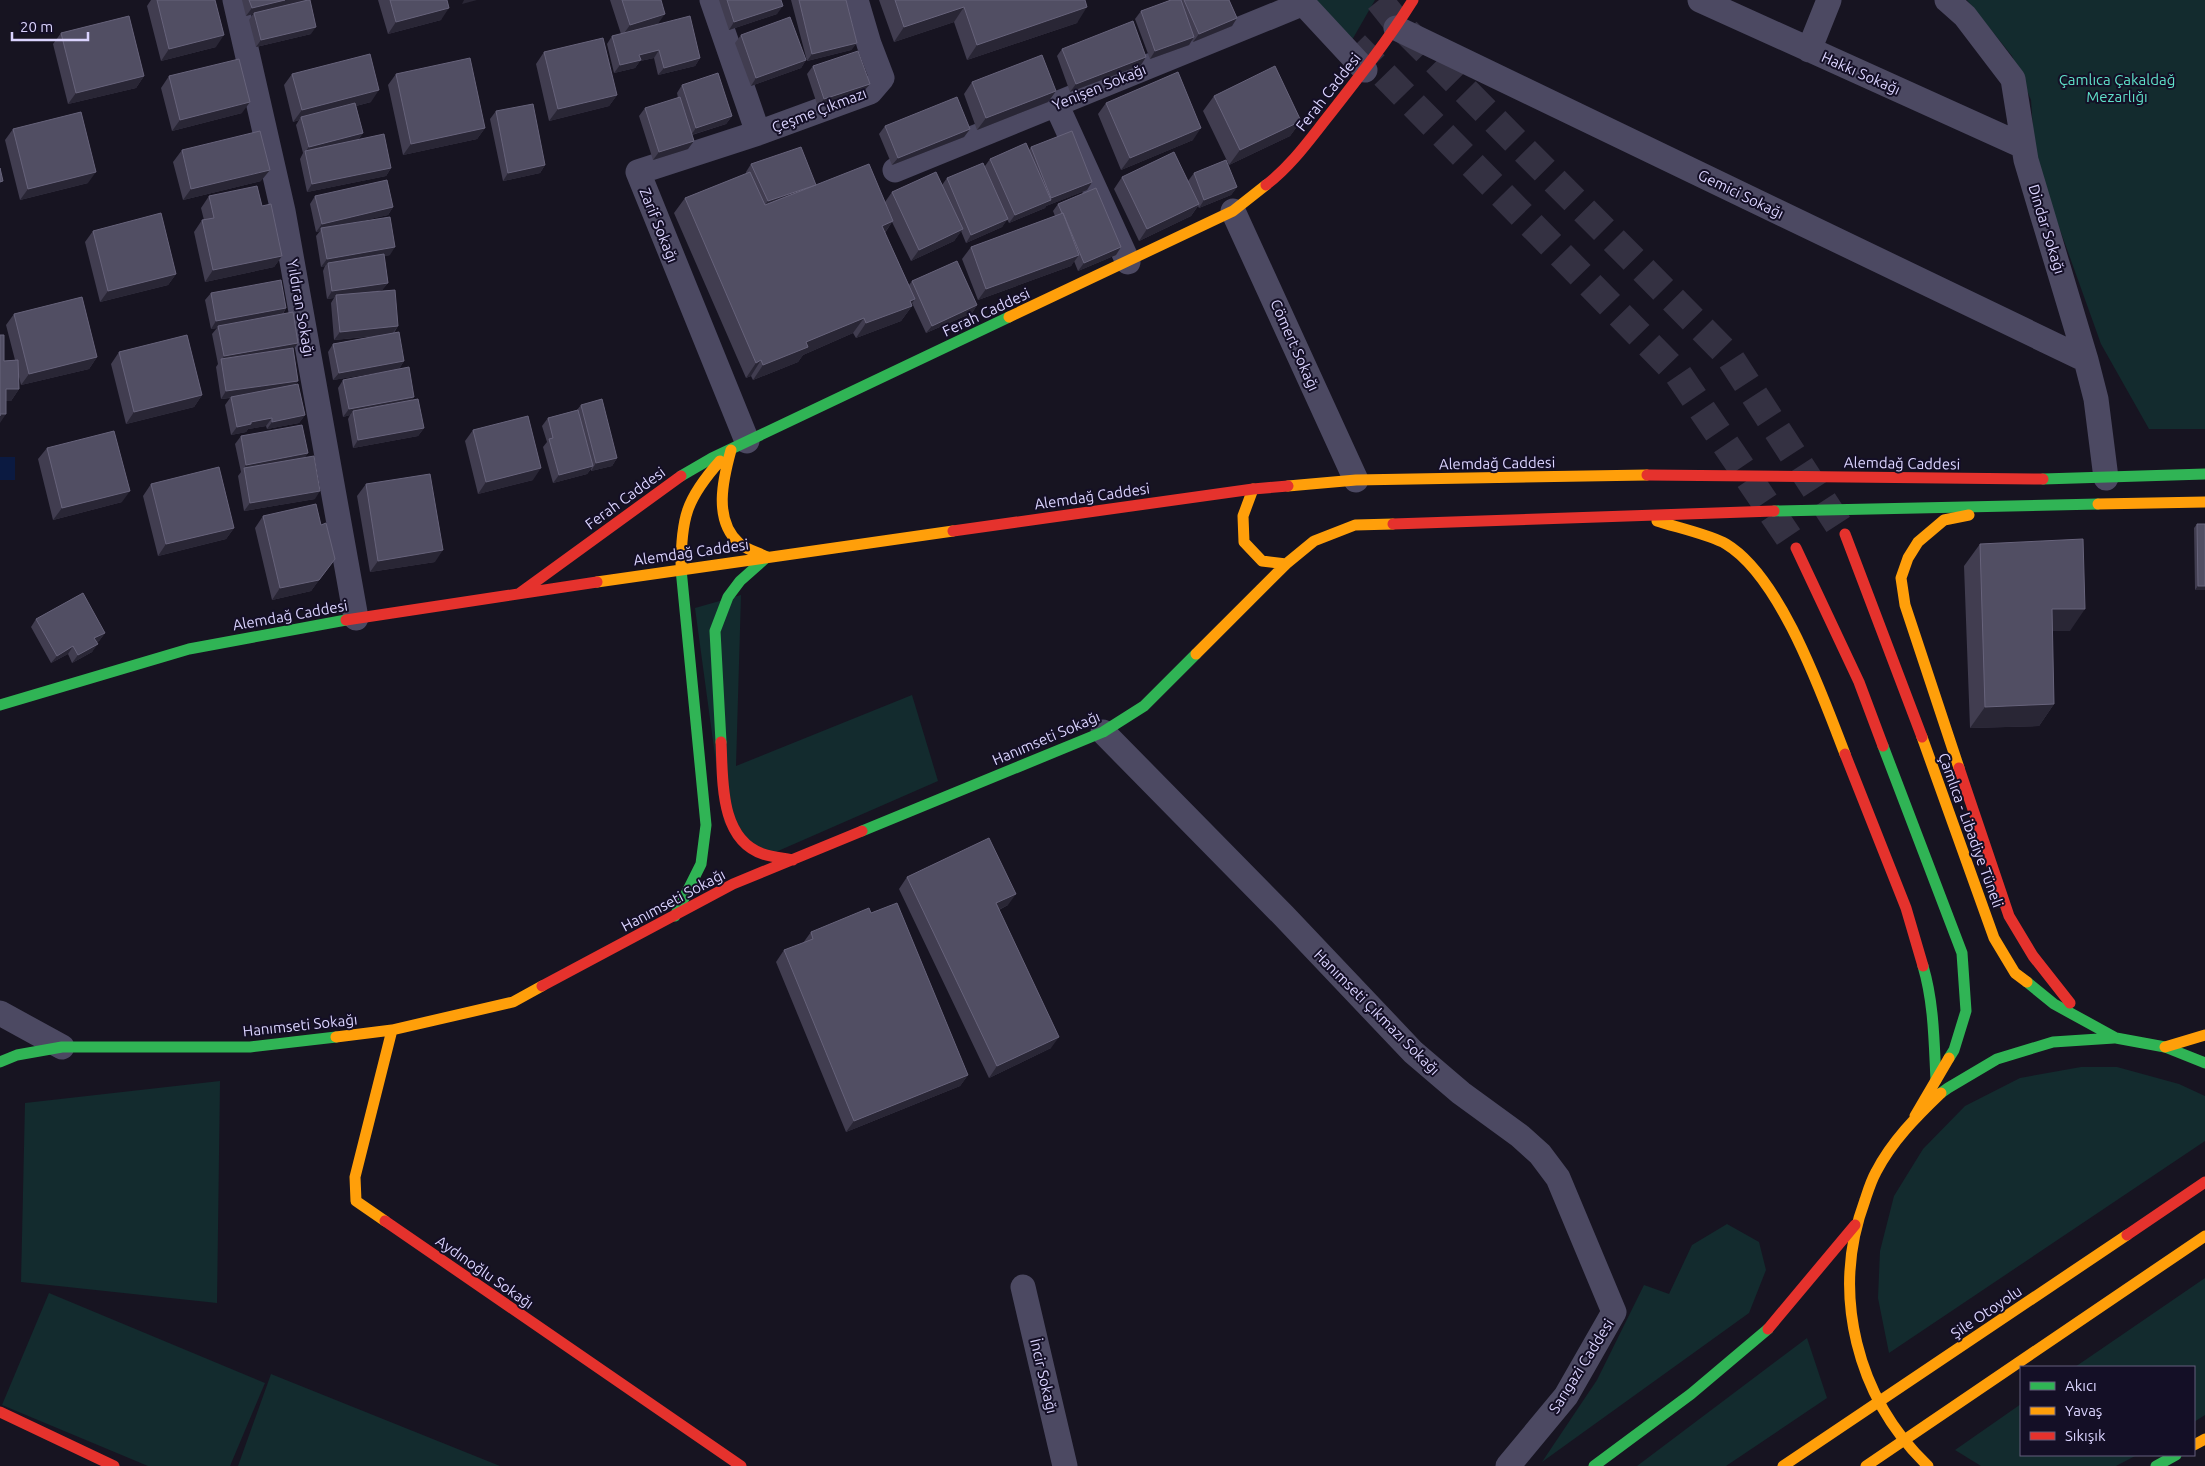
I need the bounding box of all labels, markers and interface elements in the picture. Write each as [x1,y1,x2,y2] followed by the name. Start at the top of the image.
[12,10,89,42] scale bar
[20,18,53,35] text: 20 m
[1819,48,1903,98] street label: Hakkı Sokağı
[1292,50,1364,134] street label: Ferah Caddesi
[1050,60,1148,114] street label: Yenişen Sokağı
[2059,71,2175,105] park label: Çamlıca Çakaldağ Mezarlığı
[769,84,869,136] street label: Çeşme Çıkmazı
[1695,166,1787,222] street label: Gemici Sokağı
[2025,182,2069,276] street label: Dindar Sokağı
[636,185,682,265] street label: Zarif Sokağı
[284,258,318,358] street label: Yıldıran Sokağı
[940,284,1032,340] street label: Ferah Caddesi
[1267,297,1323,393] street label: Cömert Sokağı
[1439,453,1555,473] street label: Alemdağ Caddesi
[1844,453,1960,473] street label: Alemdağ Caddesi
[582,463,668,533] street label: Ferah Caddesi
[1033,479,1151,513] street label: Alemdağ Caddesi
[632,535,750,569] street label: Alemdağ Caddesi
[231,597,349,633] street label: Alemdağ Caddesi
[990,708,1102,768] street label: Hanımseti Sokağı
[1935,750,2007,910] street label: Çamlıca - Libadiye Tüneli
[618,865,728,935] street label: Hanımseti Sokağı
[1311,946,1443,1078] street label: Hanımseti Çıkmazı Sokağı
[242,1011,358,1039] street label: Hanımseti Sokağı
[433,1232,537,1312] street label: Aydınoğlu Sokağı
[1947,1282,2025,1342] street label: Şile Otoyolu
[1545,1316,1617,1416] street label: Sarıgazi Caddesi
[1027,1337,1061,1415] street label: İncir Sokağı
[2020,1366,2195,1456] legend
[2065,1377,2097,1394] text: Akıcı
[2065,1402,2102,1419] text: Yavaş
[2065,1427,2106,1444] text: Sıkışık

